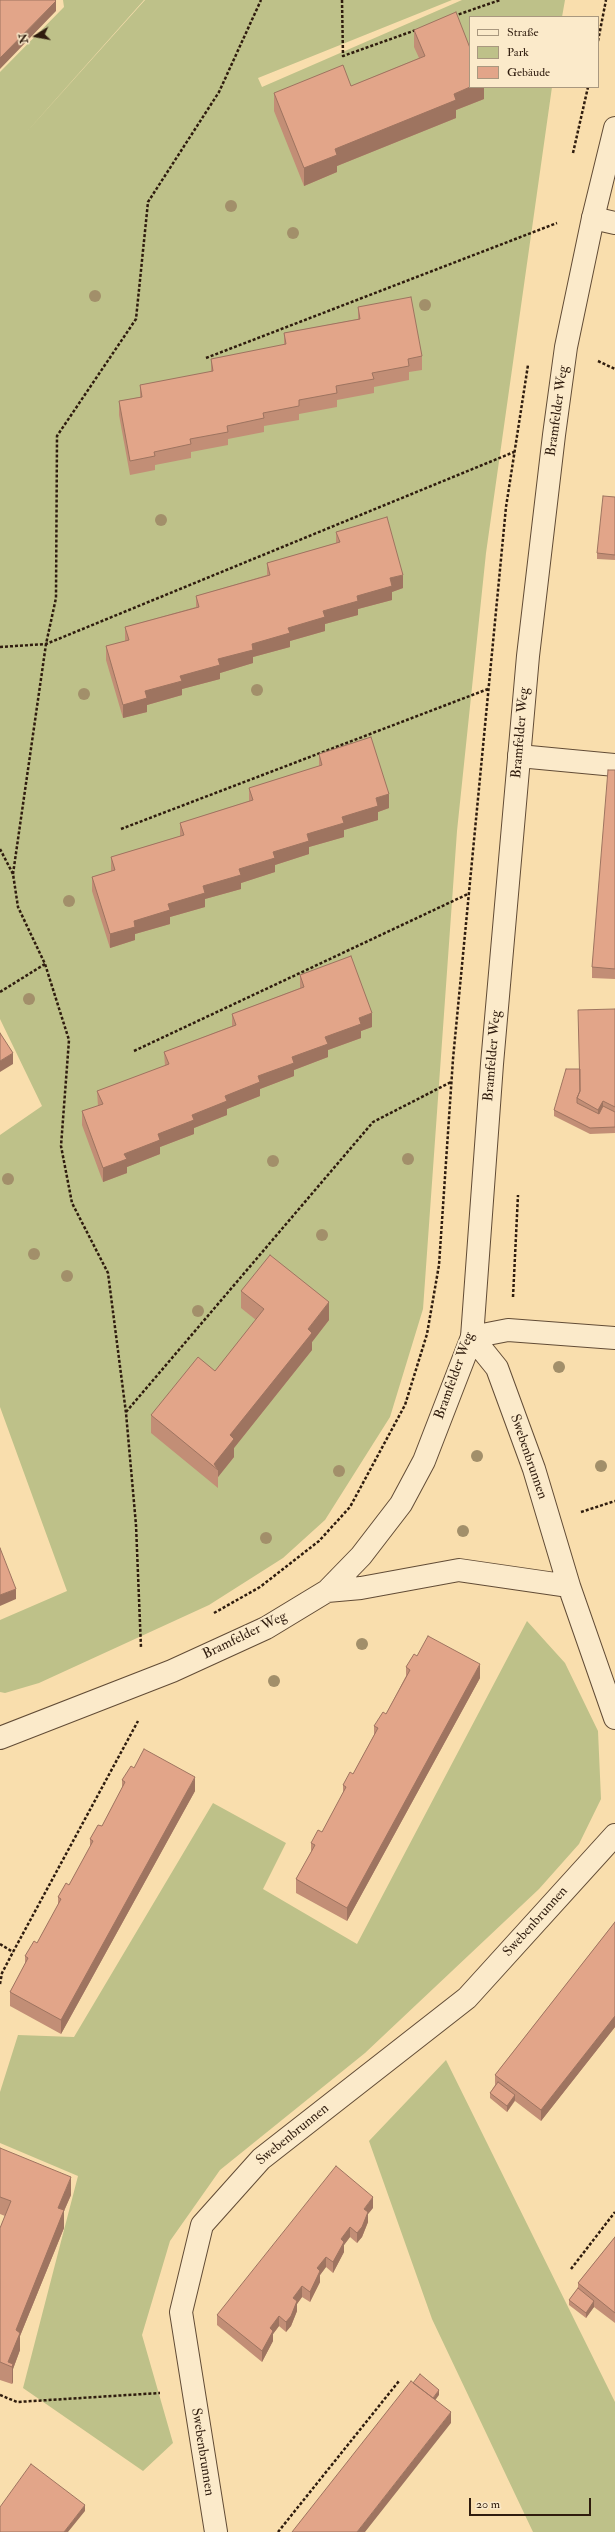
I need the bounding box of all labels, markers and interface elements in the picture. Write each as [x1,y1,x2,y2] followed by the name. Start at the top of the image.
[16,16,56,56] north arrow
[469,16,599,88] legend
[507,25,538,40] text: Straße
[16,32,31,44] text: N
[507,45,529,60] text: Park
[507,65,550,80] text: Gebäude
[543,365,573,457] street label: Bramfelder Weg
[509,687,533,779] street label: Bramfelder Weg
[481,1010,505,1102] street label: Bramfelder Weg
[431,1330,479,1422] street label: Bramfelder Weg
[506,1412,550,1502] street label: Swebenbrunnen
[200,1608,290,1664] street label: Bramfelder Weg
[500,1883,572,1961] street label: Swebenbrunnen
[253,2101,333,2169] street label: Swebenbrunnen
[187,2407,217,2497] street label: Swebenbrunnen
[471,2490,593,2516] scale bar
[476,2497,500,2512] text: 20 m

